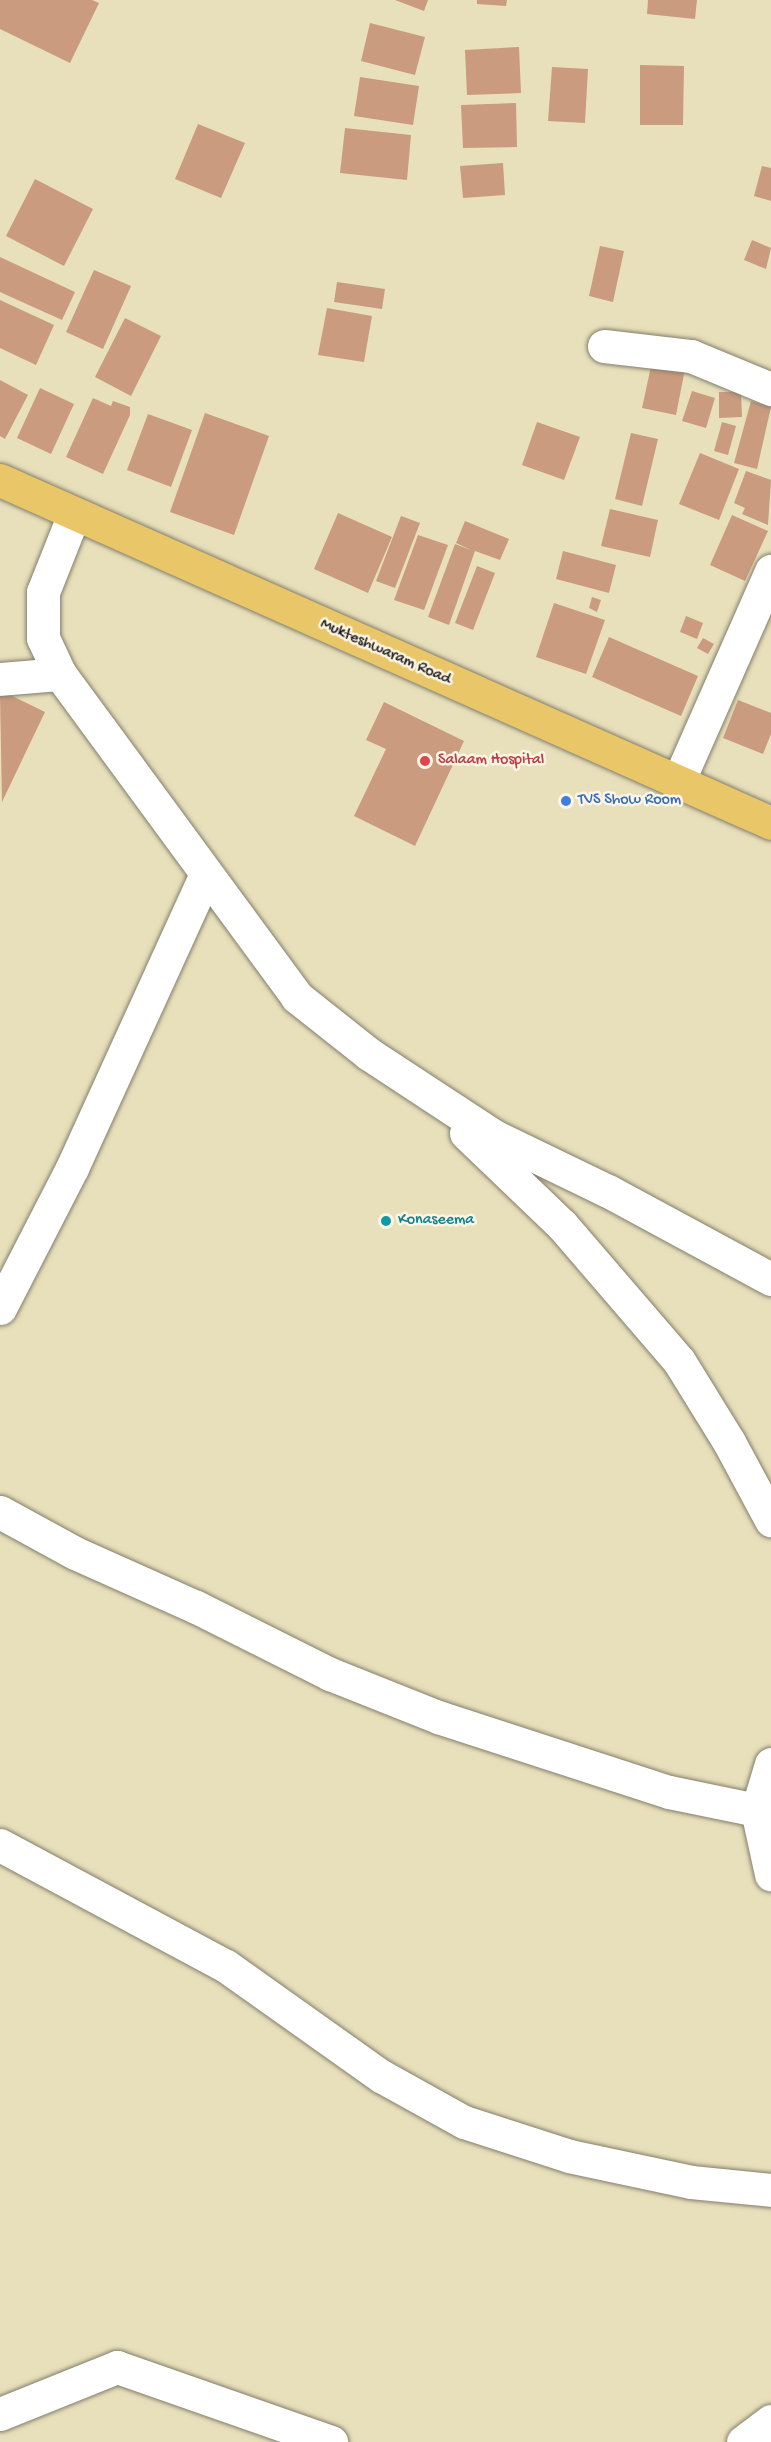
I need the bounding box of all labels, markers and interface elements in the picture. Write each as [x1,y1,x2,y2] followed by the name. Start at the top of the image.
[317,616,453,690] street label: Mukteshwaram Road
[438,751,544,771] place label: Salaam Hospital
[416,752,434,770] marker: Salaam Hospital
[578,791,681,811] place label: TVS Show Room
[559,794,573,808] marker: TVS Show Room
[398,1211,474,1231] place label: Konaseema
[379,1214,393,1228] marker: Konaseema

